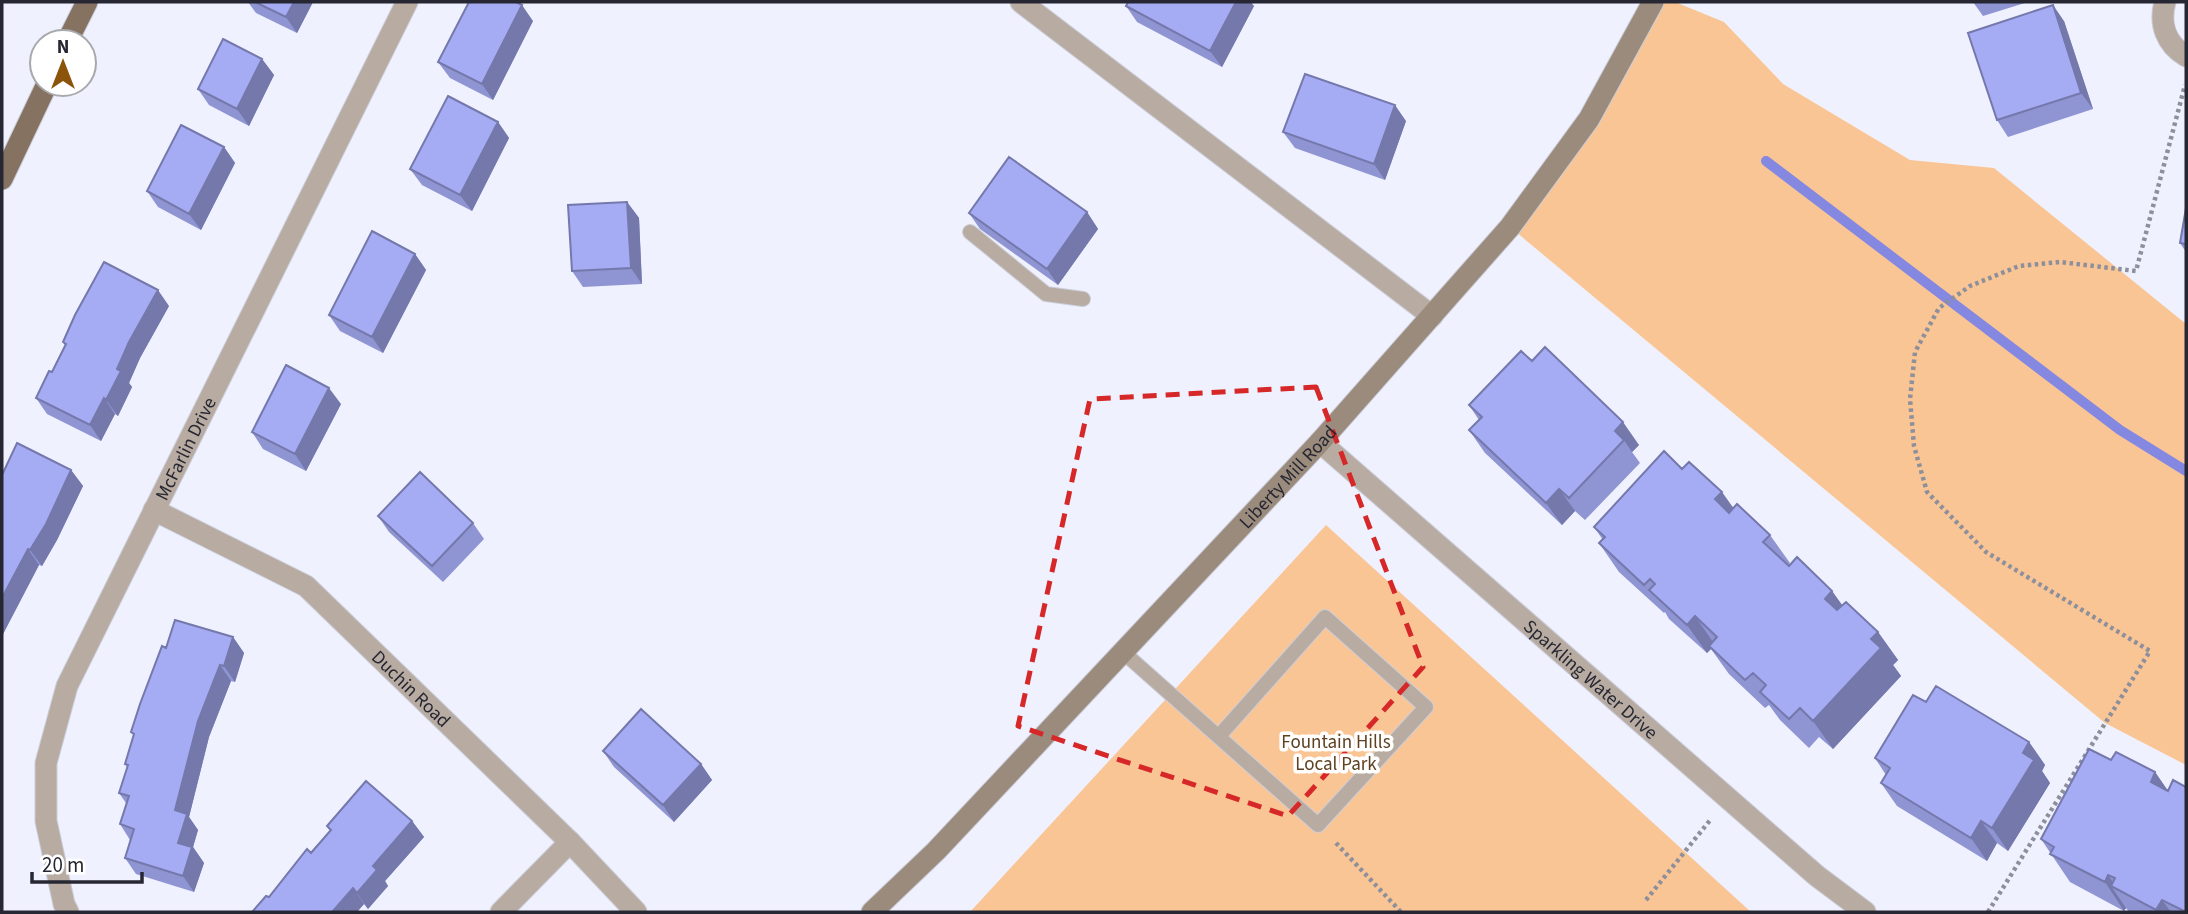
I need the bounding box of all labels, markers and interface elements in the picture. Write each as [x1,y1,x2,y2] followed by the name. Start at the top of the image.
[28,28,98,98] north arrow
[57,34,69,61] text: N
[149,393,224,505] street label: McFarlin Drive
[1233,420,1344,535] street label: Liberty Mill Road
[1517,614,1663,746] street label: Sparkling Water Drive
[365,645,456,734] street label: Duchin Road
[1281,729,1391,778] park label: Fountain Hills Local Park
[32,841,142,885] scale bar
[42,850,84,880] text: 20 m

